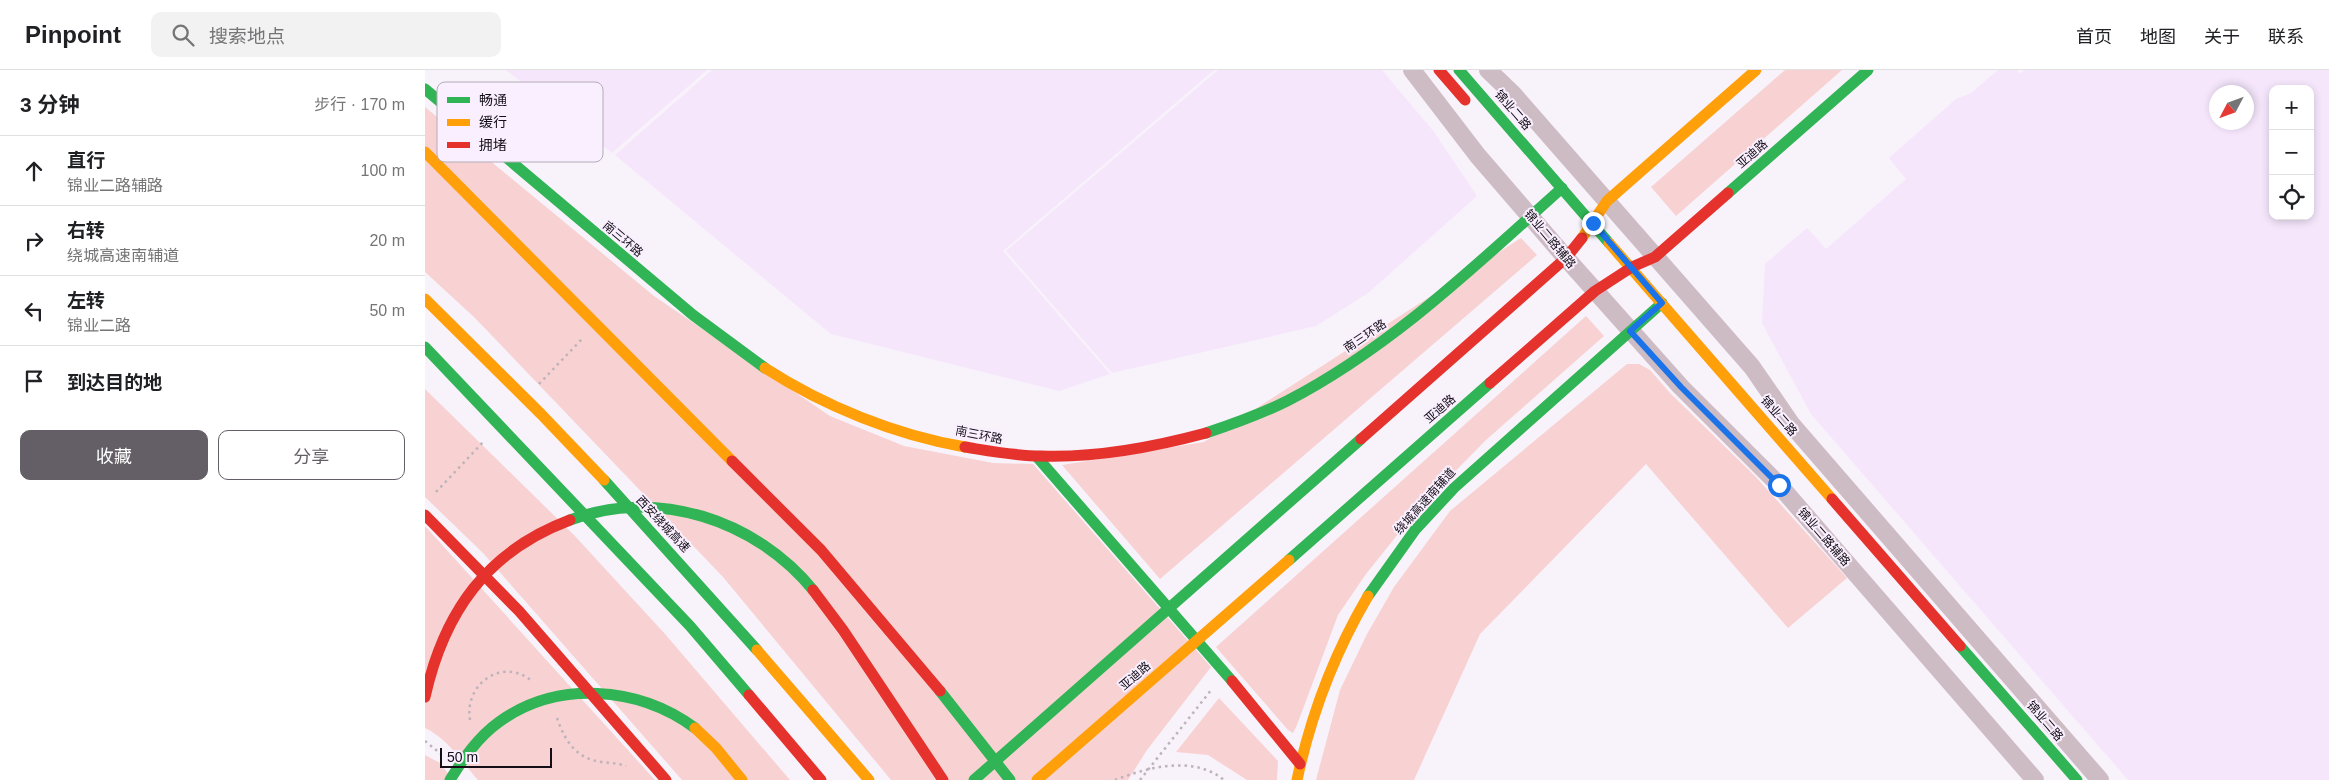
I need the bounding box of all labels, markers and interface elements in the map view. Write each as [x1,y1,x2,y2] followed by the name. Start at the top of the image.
[151,12,501,57] search box
[25,21,121,48] text: Pinpoint
[169,21,197,49] icon: search
[209,26,285,47] text: 搜索地点
[2076,27,2112,47] text: 首页
[2140,27,2176,47] text: 地图
[2204,27,2240,47] text: 关于
[2268,27,2304,47] text: 联系
[437,82,603,162] legend
[2209,85,2254,130] north arrow
[2269,85,2314,220] map controls
[2269,85,2314,130] button: +
[1492,87,1534,133] street label: 锦业二路
[479,92,507,108] text: 畅通
[20,93,80,116] text: 3 分钟
[314,96,405,113] text: 步行 · 170 m
[479,114,507,130] text: 缓行
[2269,130,2314,175] button: −
[479,137,507,153] text: 拥堵
[1734,137,1770,171] street label: 亚迪路
[67,150,105,171] text: 直行
[20,157,48,185] icon: ahead
[361,162,405,179] text: 100 m
[2269,175,2314,220] button: locate
[67,177,163,194] text: 锦业二路辅路
[1521,207,1579,271] street label: 锦业二路辅路
[1582,212,1605,235] route end
[600,218,646,260] street label: 南三环路
[67,220,105,241] text: 右转
[20,227,48,255] icon: right
[369,232,405,249] text: 20 m
[67,247,179,264] text: 绕城高速南辅道
[67,290,105,311] text: 左转
[20,297,48,325] icon: left
[369,302,405,319] text: 50 m
[67,317,131,334] text: 锦业二路
[1341,317,1389,355] street label: 南三环路
[20,367,48,395] icon: arrive
[67,372,162,393] text: 到达目的地
[1422,392,1458,426] street label: 亚迪路
[1758,393,1800,439] street label: 锦业二路
[954,424,1004,446] street label: 南三环路
[20,430,208,480] button: 收藏
[218,430,405,480] button: 分享
[1392,465,1458,537] street label: 绕城高速南辅道
[1768,474,1791,497] route start
[633,493,693,555] street label: 西安绕城高速
[1795,505,1853,569] street label: 锦业二路辅路
[1117,659,1153,693] street label: 亚迪路
[2024,698,2066,744] street label: 锦业二路
[440,745,553,768] scale bar
[447,749,478,765] text: 50 m

